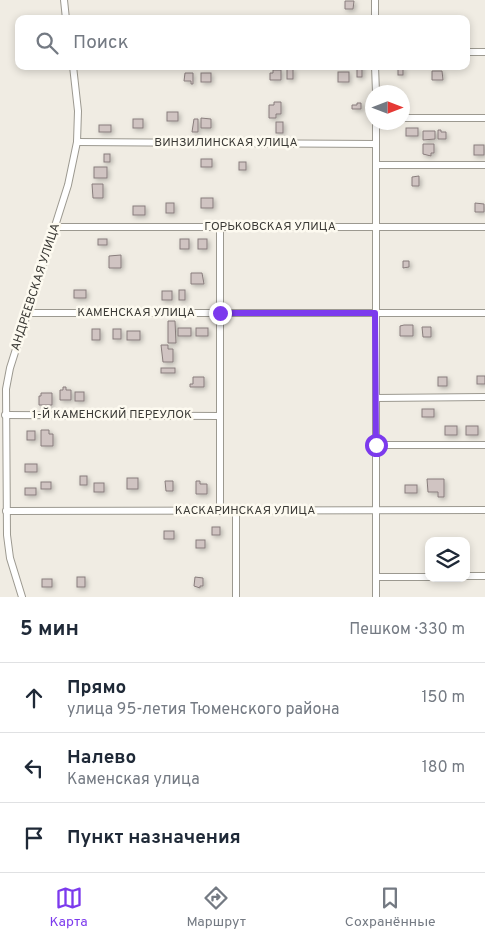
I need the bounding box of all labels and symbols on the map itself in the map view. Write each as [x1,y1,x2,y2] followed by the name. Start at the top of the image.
[365,85,410,130] north arrow
[154,135,298,151] street label: ВИНЗИЛИНСКАЯ УЛИЦА
[204,219,336,235] street label: ГОРЬКОВСКАЯ УЛИЦА
[8,221,64,353] street label: АНДРЕЕВСКАЯ УЛИЦА
[209,302,232,325] route end
[77,305,195,321] street label: КАМЕНСКАЯ УЛИЦА
[32,407,192,423] street label: 1-Й КАМЕНСКИЙ ПЕРЕУЛОК
[365,434,388,457] route start
[175,503,315,519] street label: КАСКАРИНСКАЯ УЛИЦА

